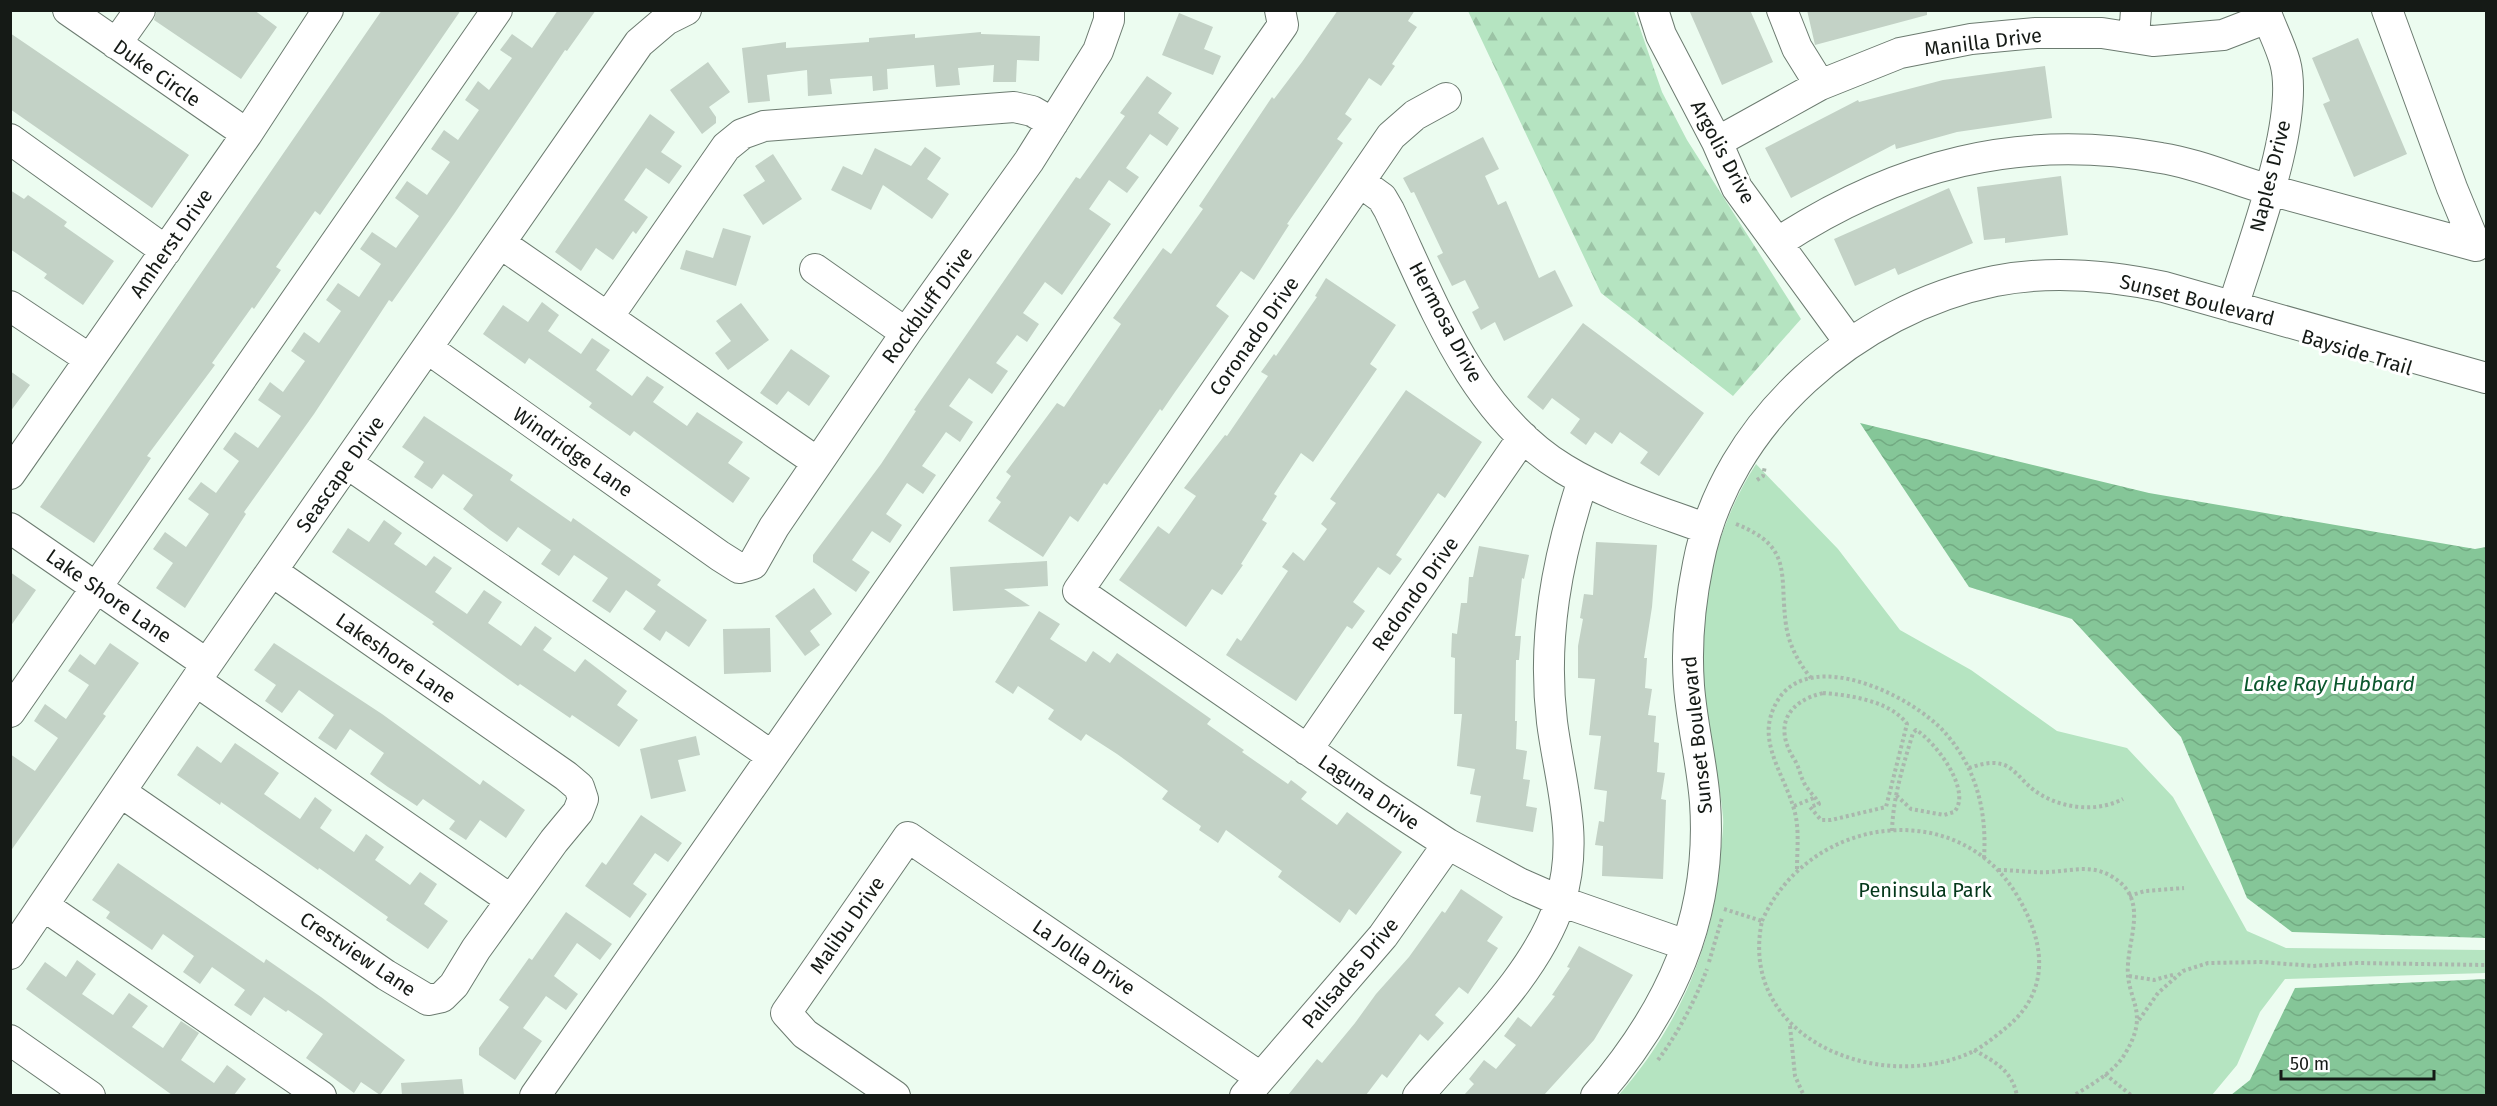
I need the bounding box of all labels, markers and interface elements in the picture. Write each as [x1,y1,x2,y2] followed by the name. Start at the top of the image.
[1923,23,2043,61] street label: Manilla Drive
[109,34,205,112] street label: Duke Circle
[1686,96,1760,208] street label: Argolis Drive
[2244,117,2296,235] street label: Naples Drive
[125,184,217,302] street label: Amherst Drive
[877,242,977,368] street label: Rockbluff Drive
[1404,258,1488,386] street label: Hermosa Drive
[2117,269,2277,331] street label: Sunset Boulevard
[1204,272,1304,400] street label: Coronado Drive
[2299,324,2415,380] street label: Bayside Trail
[508,402,638,502] street label: Windridge Lane
[291,411,389,537] street label: Seascape Drive
[1367,532,1463,656] street label: Redondo Drive
[42,544,176,648] street label: Lake Shore Lane
[331,608,461,708] street label: Lakeshore Lane
[1677,655,1717,815] street label: Sunset Boulevard
[2243,671,2415,697] water label: Lake Ray Hubbard
[1314,749,1424,835] street label: Laguna Drive
[805,872,889,978] street label: Malibu Drive
[1858,878,1992,902] park label: Peninsula Park
[295,906,421,1002] street label: Crestview Lane
[1297,913,1403,1033] street label: Palisades Drive
[1028,914,1140,1000] street label: La Jolla Drive
[2281,1043,2434,1081] scale bar
[2290,1053,2329,1075] text: 50 m

